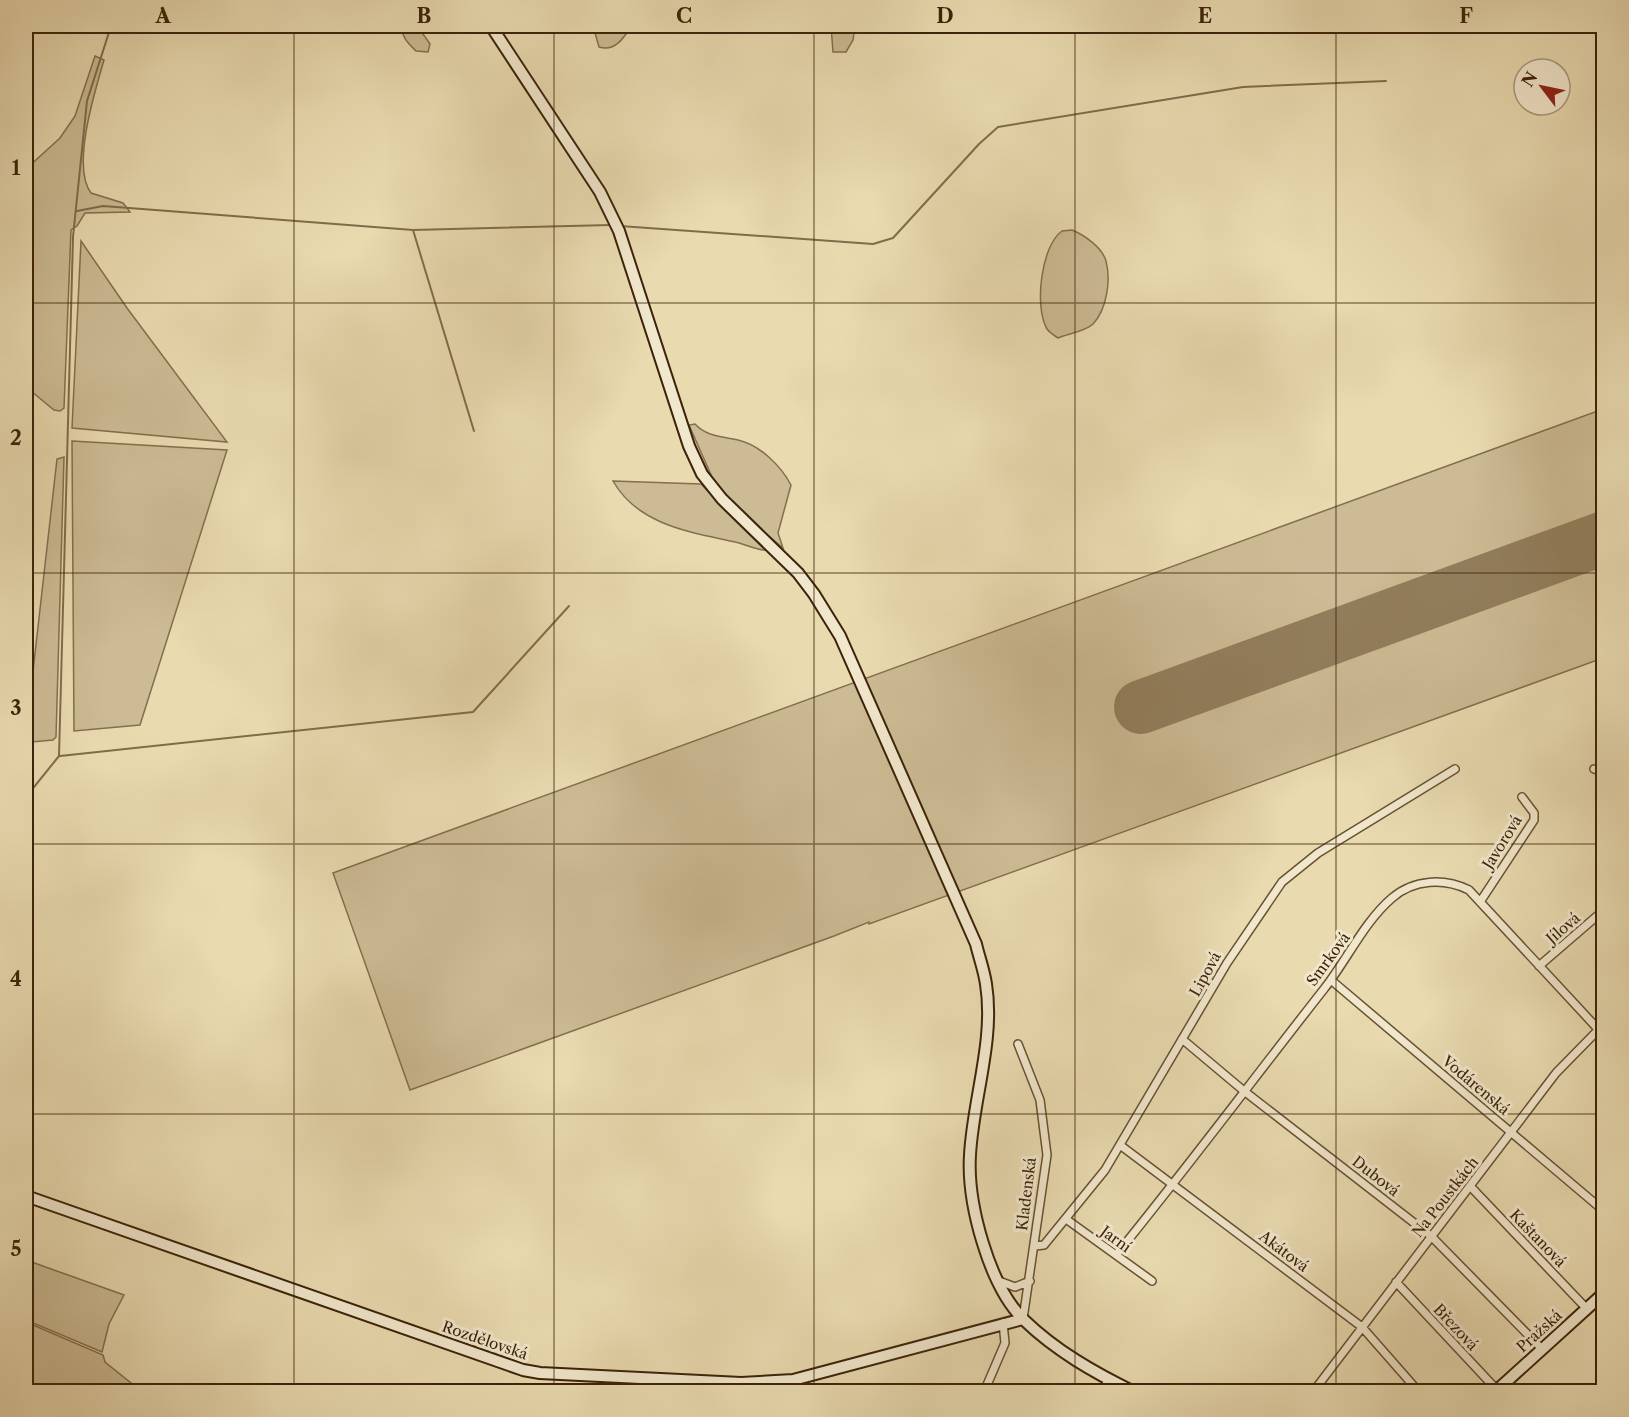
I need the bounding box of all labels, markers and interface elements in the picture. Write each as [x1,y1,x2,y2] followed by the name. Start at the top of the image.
[154,4,171,28] text: A
[417,4,432,28] text: B
[676,4,692,28] text: C
[936,4,954,28] text: D
[1198,4,1212,28] text: E
[1459,4,1473,28] text: F
[1512,57,1572,117] north arrow
[1517,68,1541,90] text: N
[12,156,21,180] text: 1
[10,426,22,450] text: 2
[10,696,22,720] text: 3
[1477,811,1526,874] street label: Javorová
[1541,908,1584,949] street label: Jílová
[1302,928,1354,990] street label: Smrková
[1185,948,1225,1000] street label: Lipová
[10,967,22,991] text: 4
[1438,1051,1514,1119] street label: Vodárenská
[1349,1152,1404,1200] street label: Dubová
[1408,1152,1483,1241] street label: Na Poustkách
[1012,1156,1040,1232] street label: Kladenská
[1506,1205,1570,1271] street label: Kaštanová
[1095,1220,1135,1257] street label: Jarní
[1255,1226,1313,1276] street label: Akátová
[10,1237,22,1261] text: 5
[1430,1300,1482,1354] street label: Březová
[1512,1306,1566,1356] street label: Pražská
[440,1317,530,1364] street label: Rozdělovská

